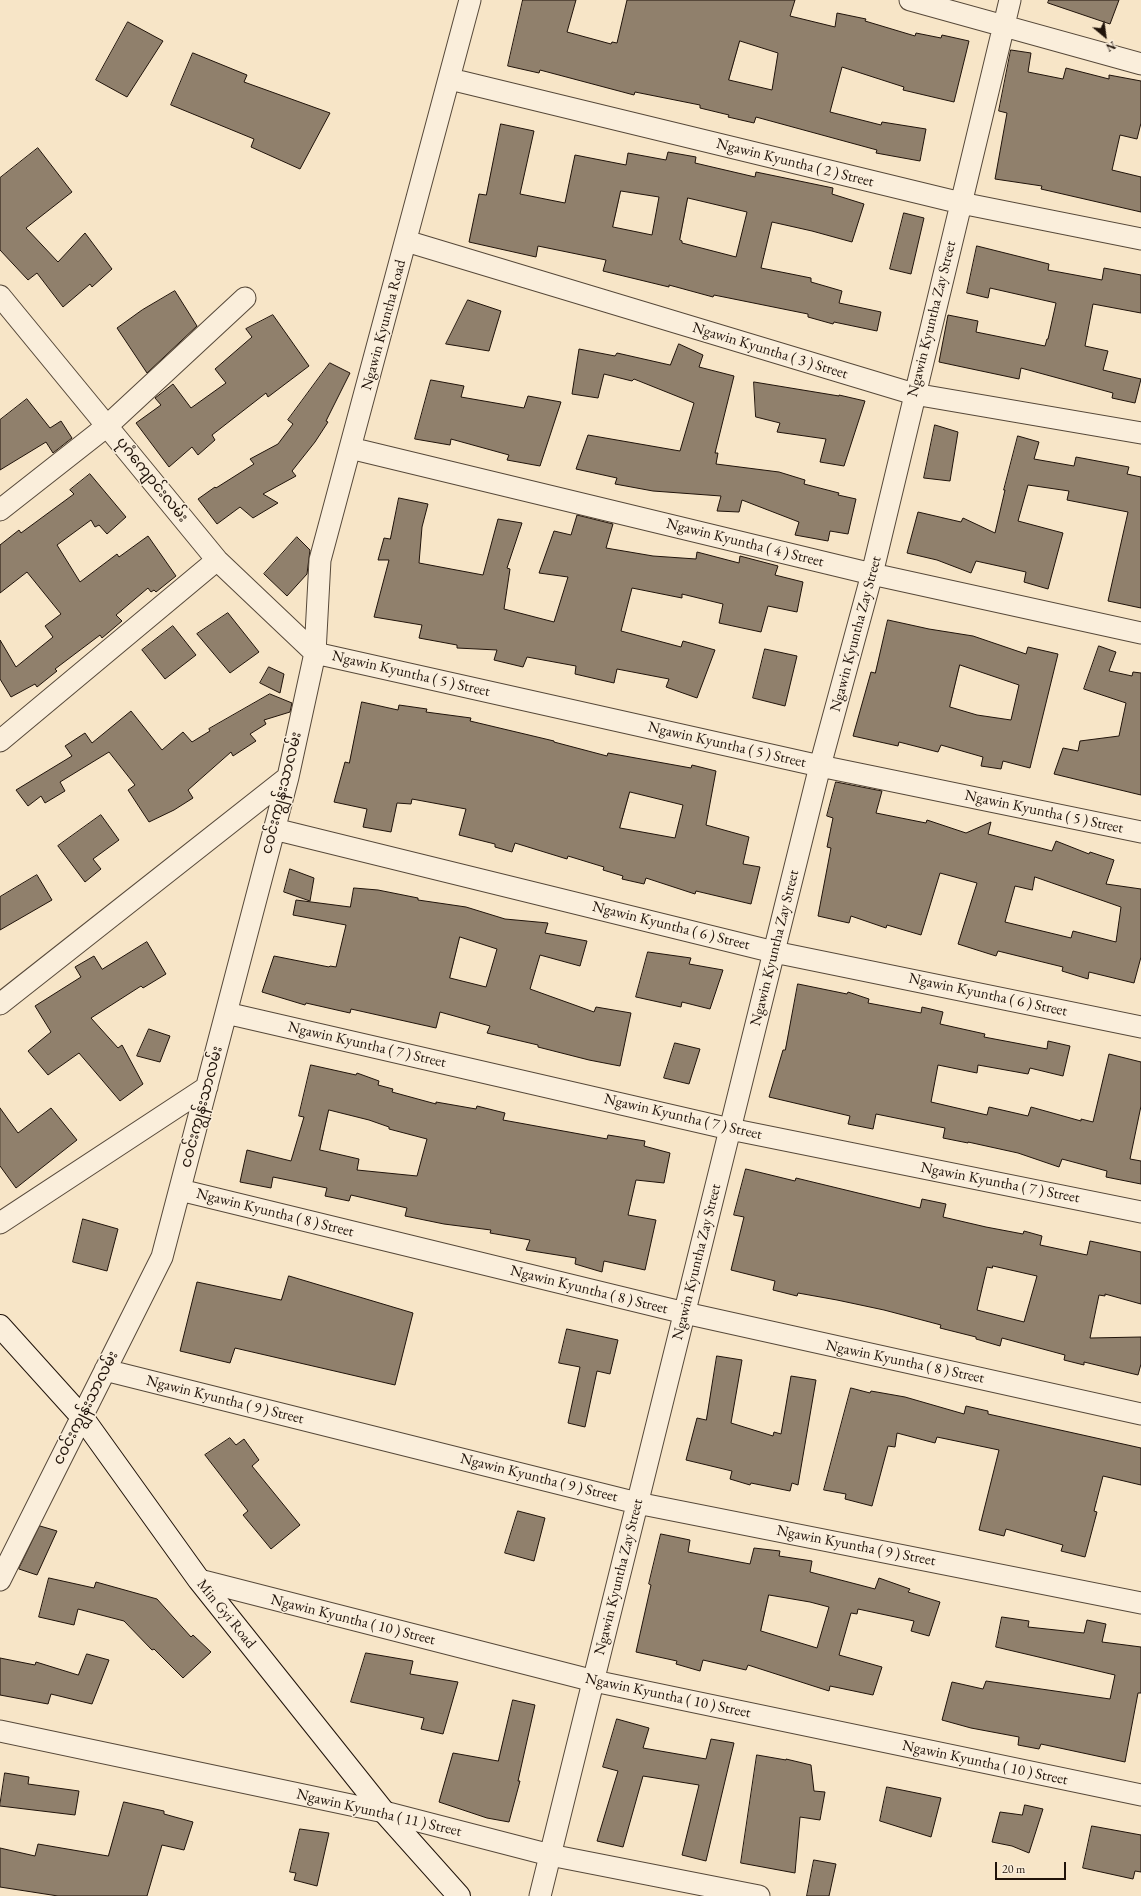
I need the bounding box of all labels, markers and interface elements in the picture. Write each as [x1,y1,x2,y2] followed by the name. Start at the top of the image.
[1085,16,1125,56] north arrow
[1104,38,1118,55] text: N
[714,135,876,191] street label: Ngawin Kyuntha ( 2 ) Street
[904,239,960,399] street label: Ngawin Kyuntha Zay Street
[358,258,410,392] street label: Ngawin Kyuntha Road
[690,319,850,383] street label: Ngawin Kyuntha ( 3 ) Street
[112,434,192,526] street label: ပုဂံကျောင်းလမ်း
[664,515,826,571] street label: Ngawin Kyuntha ( 4 ) Street
[827,554,885,714] street label: Ngawin Kyuntha Zay Street
[330,647,492,701] street label: Ngawin Kyuntha ( 5 ) Street
[646,718,808,772] street label: Ngawin Kyuntha ( 5 ) Street
[258,730,306,856] street label: ငဝင်းကျွန်းသာလမ်း
[963,786,1125,838] street label: Ngawin Kyuntha ( 5 ) Street
[747,868,803,1028] street label: Ngawin Kyuntha Zay Street
[590,898,752,954] street label: Ngawin Kyuntha ( 6 ) Street
[907,969,1069,1021] street label: Ngawin Kyuntha ( 6 ) Street
[286,1018,448,1072] street label: Ngawin Kyuntha ( 7 ) Street
[177,1044,227,1170] street label: ငဝင်းကျွန်းသာလမ်း
[602,1090,764,1144] street label: Ngawin Kyuntha ( 7 ) Street
[919,1159,1081,1207] street label: Ngawin Kyuntha ( 7 ) Street
[669,1182,725,1342] street label: Ngawin Kyuntha Zay Street
[194,1185,356,1241] street label: Ngawin Kyuntha ( 8 ) Street
[508,1262,670,1318] street label: Ngawin Kyuntha ( 8 ) Street
[824,1336,986,1388] street label: Ngawin Kyuntha ( 8 ) Street
[50,1348,122,1468] street label: ငဝင်းကျွန်းသာလမ်း
[144,1372,306,1428] street label: Ngawin Kyuntha ( 9 ) Street
[458,1450,620,1506] street label: Ngawin Kyuntha ( 9 ) Street
[591,1497,647,1657] street label: Ngawin Kyuntha Zay Street
[775,1522,937,1570] street label: Ngawin Kyuntha ( 9 ) Street
[193,1576,259,1652] street label: Min Gyi Road
[269,1591,437,1649] street label: Ngawin Kyuntha ( 10 ) Street
[584,1670,752,1722] street label: Ngawin Kyuntha ( 10 ) Street
[901,1737,1069,1789] street label: Ngawin Kyuntha ( 10 ) Street
[295,1785,463,1841] street label: Ngawin Kyuntha ( 11 ) Street
[997,1854,1068,1880] scale bar
[1002,1861,1025,1877] text: 20 m

